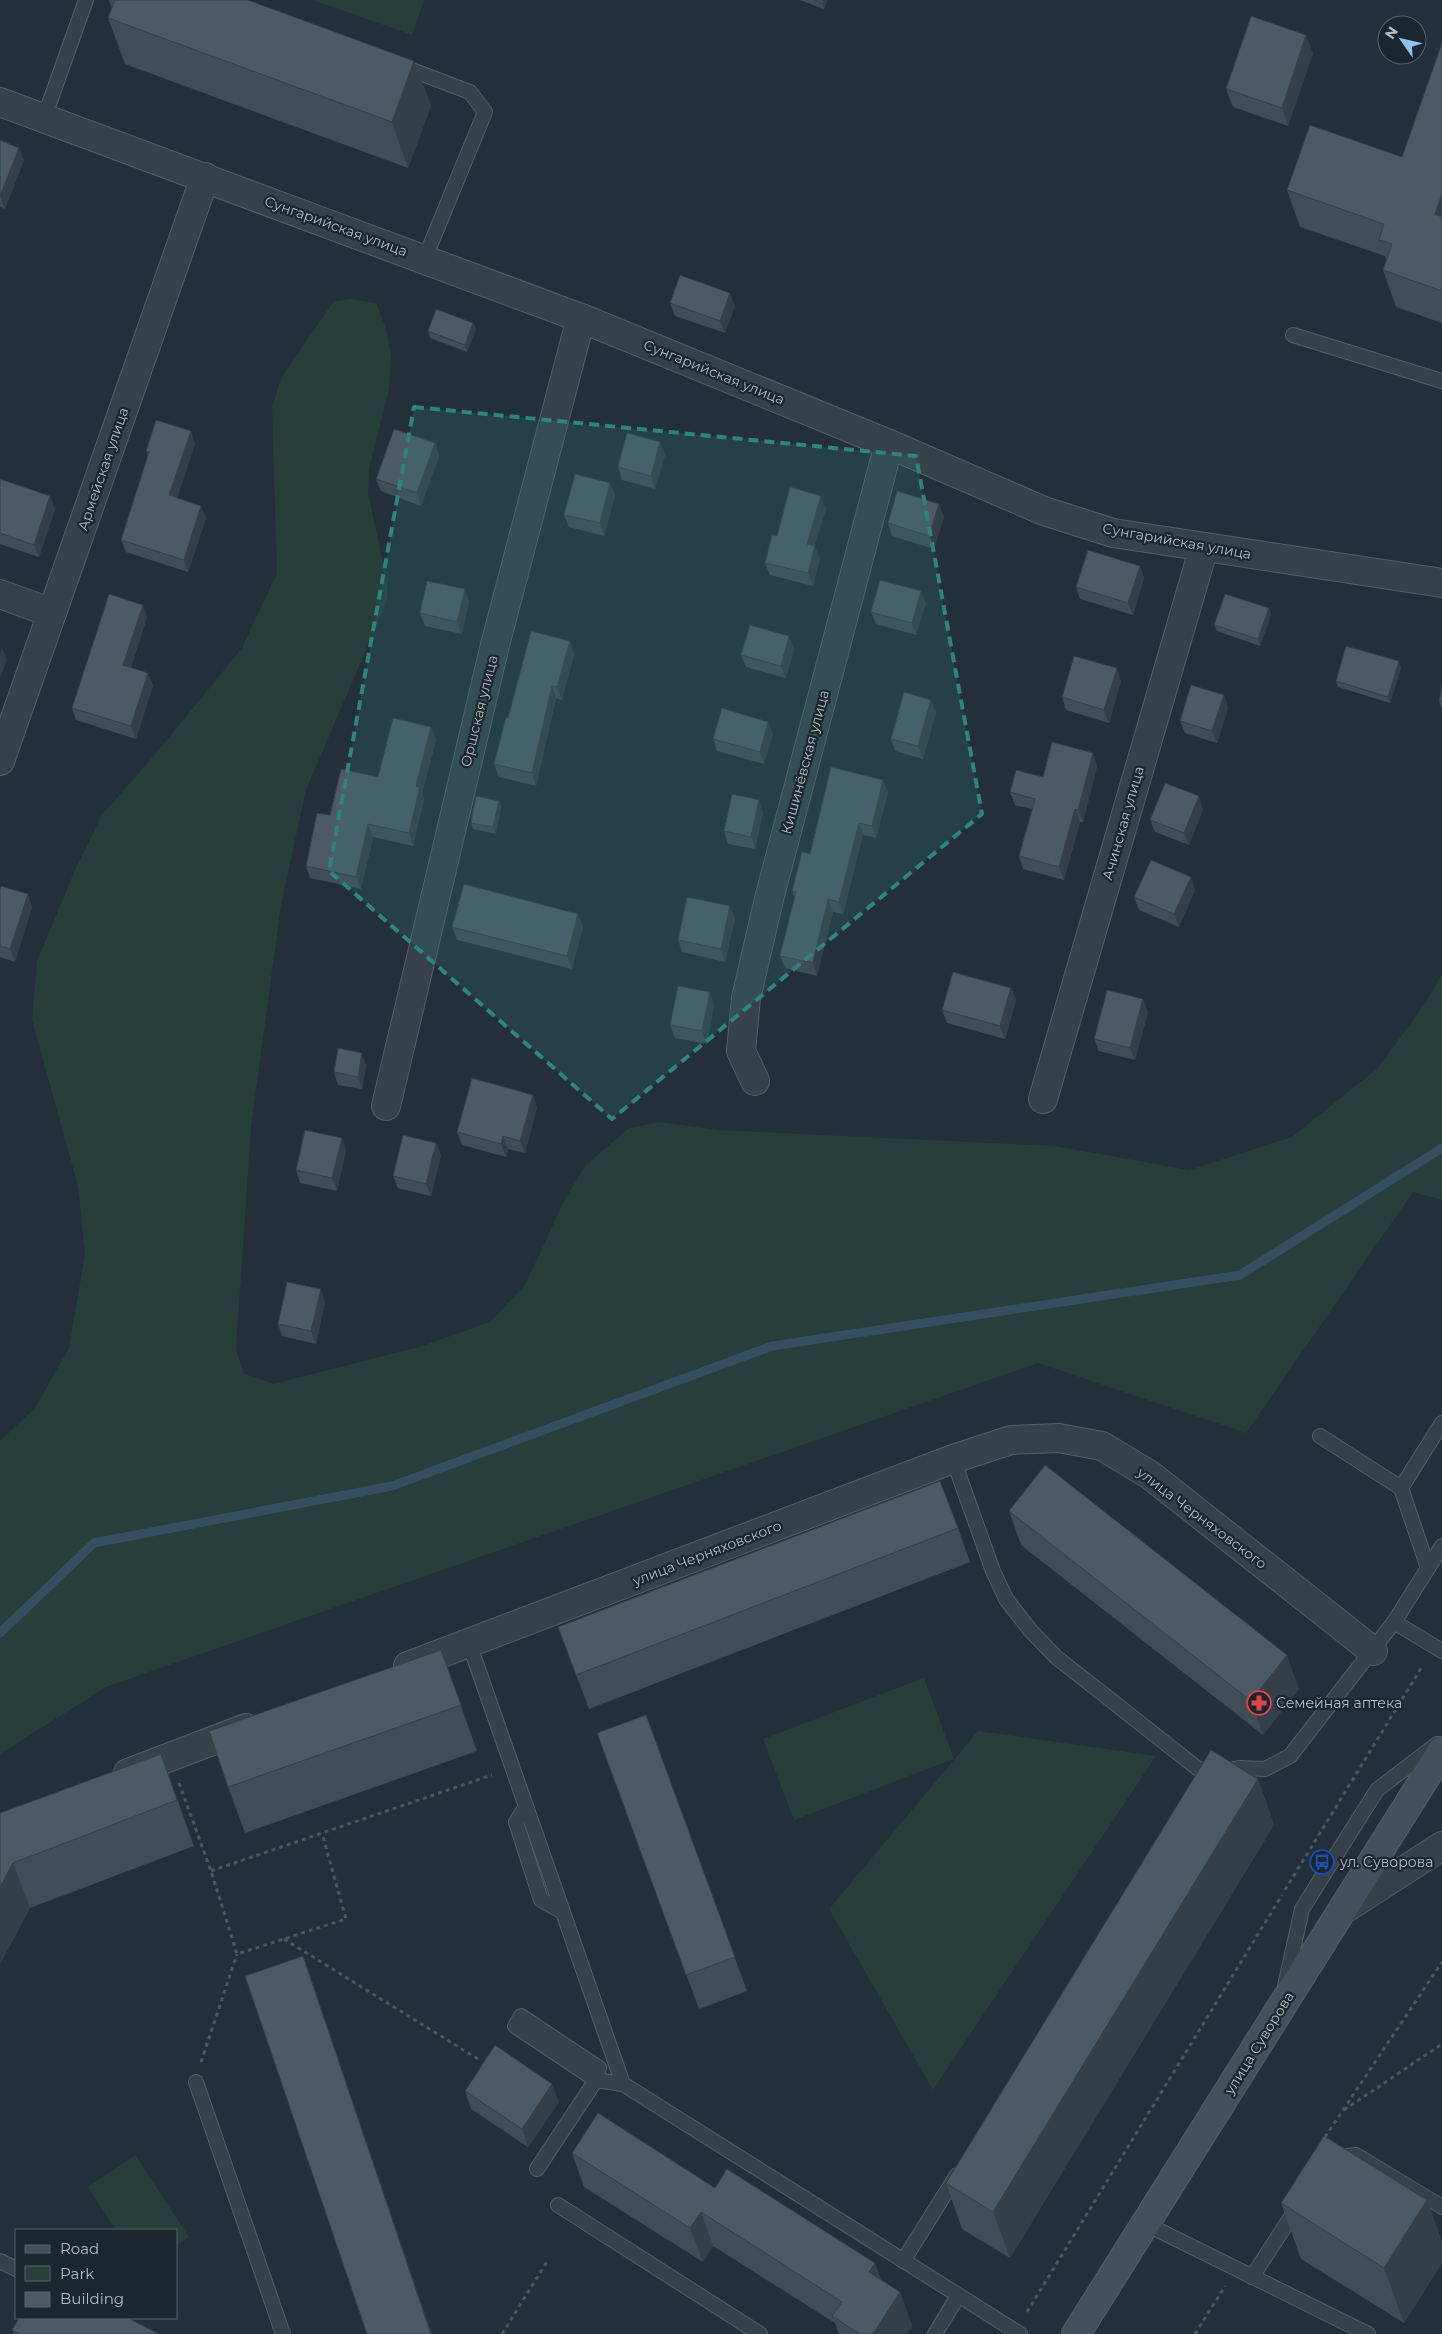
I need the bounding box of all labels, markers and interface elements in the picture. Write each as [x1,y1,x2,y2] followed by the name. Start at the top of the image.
[1377,15,1427,65] north arrow
[1381,23,1402,42] text: N
[262,192,410,260] street label: Сунгарийская улица
[641,335,787,409] street label: Сунгарийская улица
[73,405,133,533] street label: Армейская улица
[1101,519,1253,563] street label: Сунгарийская улица
[456,653,502,769] street label: Оршская улица
[777,688,833,836] street label: Кишинёвская улица
[1098,764,1148,882] street label: Ачинская улица
[1133,1463,1271,1573] street label: улица Черняховского
[629,1516,784,1590] street label: улица Черняховского
[1246,1690,1272,1716] pharmacy icon: Семейная аптека
[1276,1694,1402,1712] place label: Семейная аптека
[1309,1849,1335,1875] bus stop icon: ул. Суворова
[1339,1853,1433,1871] place label: ул. Суворова
[1220,1988,1298,2099] street label: улица Суворова
[15,2229,178,2319] legend
[60,2239,99,2258] text: Road
[60,2264,94,2283] text: Park
[60,2289,124,2308] text: Building

